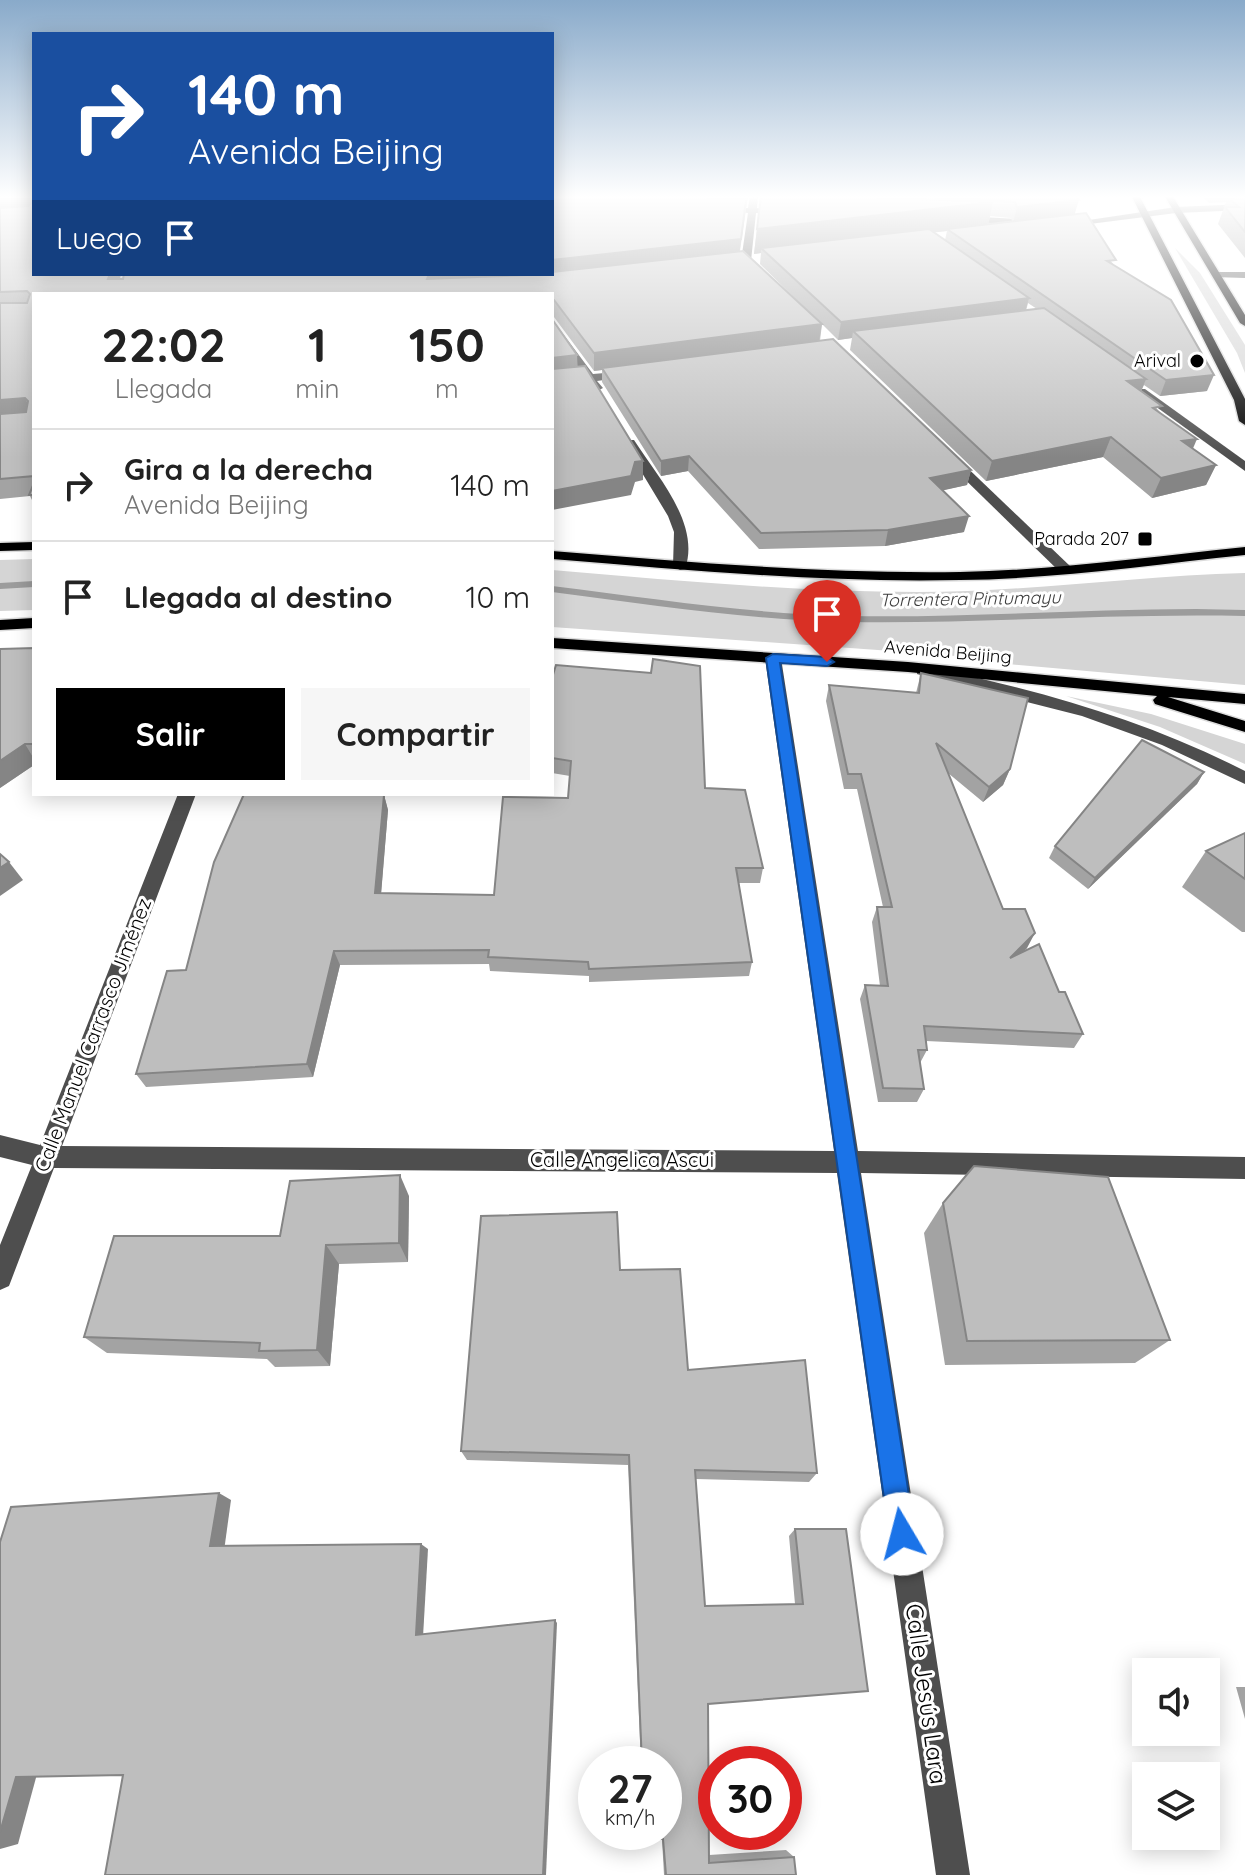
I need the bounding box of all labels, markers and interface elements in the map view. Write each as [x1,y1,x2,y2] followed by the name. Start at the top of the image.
[188,59,344,129] text: 140 m
[56,64,160,168] icon: right
[188,128,444,173] text: Avenida Beijing
[158,216,202,260] icon: arrive
[56,219,142,257] text: Luego
[101,314,226,374] text: 22:02
[308,314,327,374] text: 1
[409,314,485,374] text: 150
[1134,349,1181,372] place label: Arival
[1188,352,1206,370] marker: Arival
[115,372,212,405] text: Llegada
[295,372,340,405] text: min
[435,372,459,405] text: m
[124,450,373,488] text: Gira a la derecha
[56,463,100,507] icon: right
[450,466,530,504] text: 140 m
[124,488,309,521] text: Avenida Beijing
[1034,527,1129,550] place label: Parada 207
[1136,530,1154,548] marker: Parada 207
[56,575,100,619] icon: arrive
[124,578,392,616] text: Llegada al destino
[466,578,530,616] text: 10 m
[793,580,861,662] pin
[879,585,1063,612] water label: Torrentera Pintumayu
[805,592,849,636] icon: arrive
[883,634,1013,669] street label: Avenida Beijing
[56,688,285,780] button: Salir
[301,688,530,780] button: Compartir
[29,894,156,1175] street label: Calle Manuel Carrasco Jiménez
[530,1147,714,1172] street label: Calle Angelica Ascui
[860,1492,944,1576] position arrow
[899,1602,955,1786] street label: Calle Jesús Lara
[1132,1658,1220,1850] map controls
[1132,1658,1220,1746] button: sound
[698,1746,802,1850] speed limit sign: 30
[1132,1762,1220,1850] button: layers
[608,1763,652,1813] text: 27
[605,1805,655,1830] text: km/h

